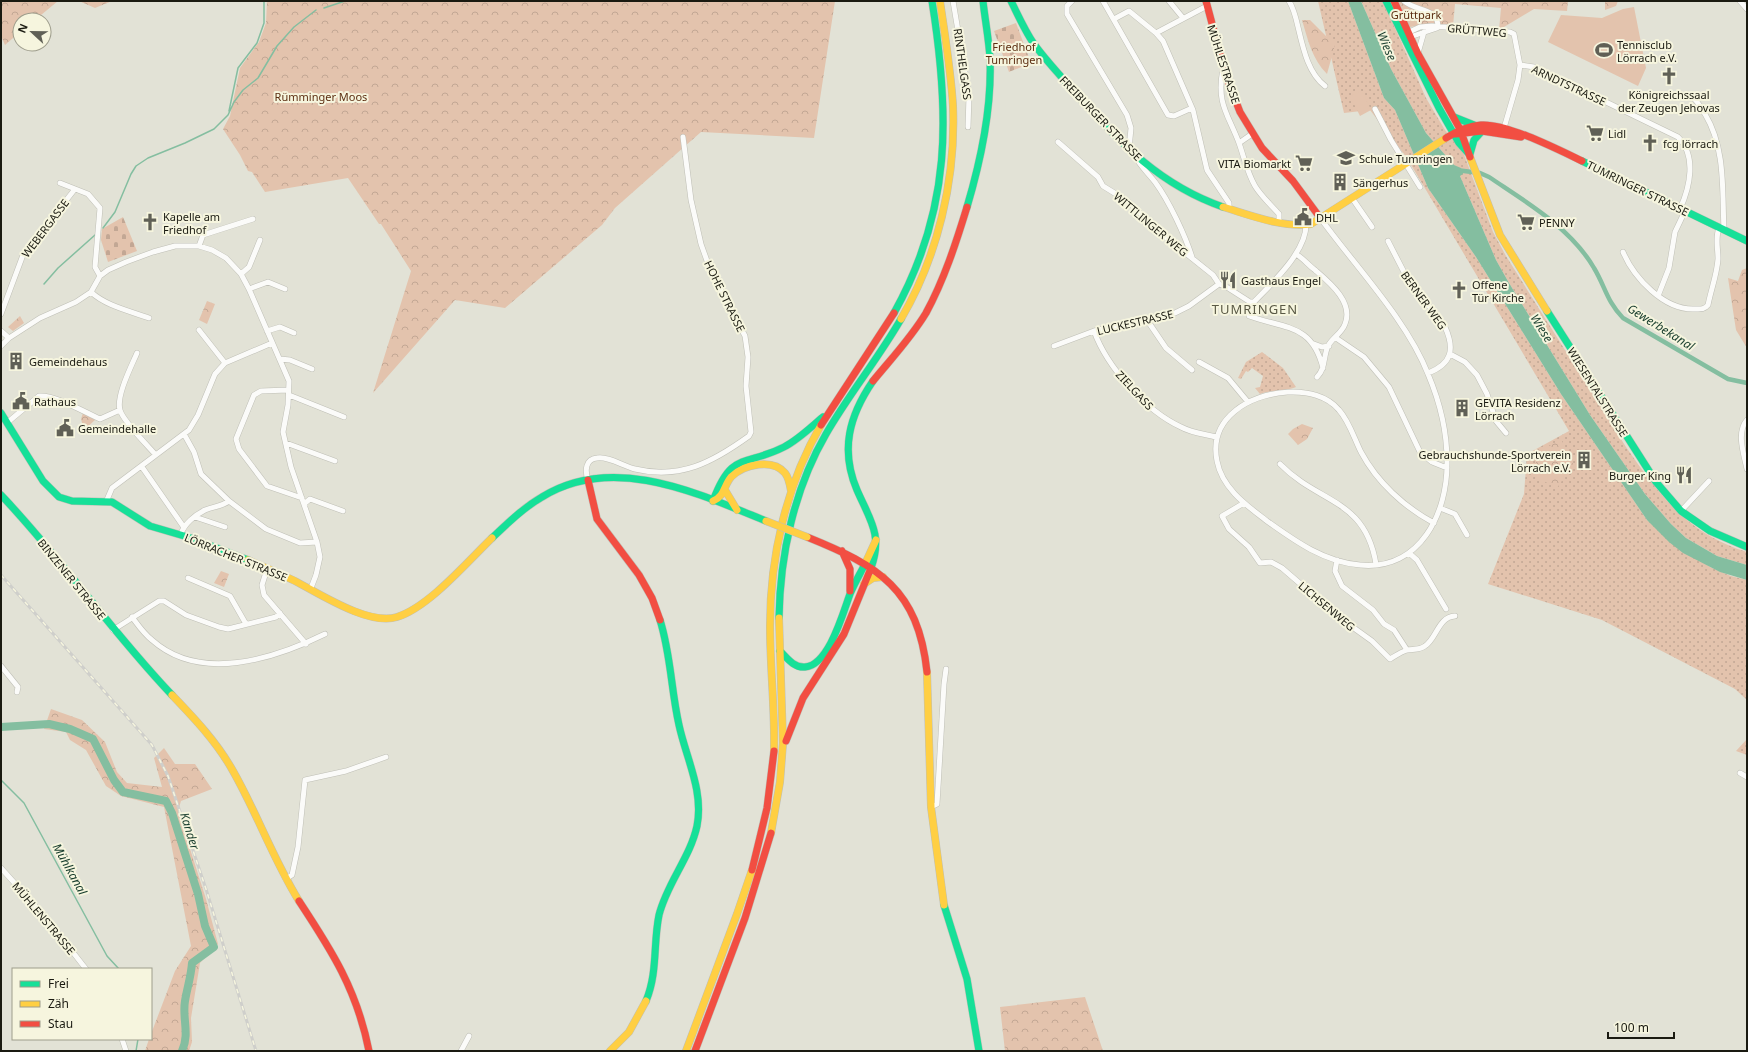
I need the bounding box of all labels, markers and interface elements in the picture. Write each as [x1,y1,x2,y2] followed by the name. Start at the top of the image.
[1391,7,1441,22] park label: Grüttpark
[12,12,52,52] north arrow
[1447,20,1507,40] street label: GRÜTTWEG
[14,21,31,35] text: N
[1204,23,1244,105] street label: MÜHLESTRASSE
[951,27,975,101] street label: RINTHELGASS
[1373,29,1401,63] water label: Wiese
[1617,37,1677,65] place label: Tennisclub Lörrach e.V.
[986,39,1042,67] park label: Friedhof Tumringen
[1594,40,1614,60] sports icon: Tennisclub Lörrach e.V.
[1529,61,1609,109] street label: ARNDTSTRASSE
[1659,66,1679,86] church icon: Königreichssaal der Zeugen Jehovas
[1057,72,1145,164] street label: FREIBURGER STRASSE
[1618,87,1720,115] place label: Königreichssaal der Zeugen Jehovas
[275,89,367,104] park label: Rümminger Moos
[1585,123,1605,143] supermarket icon: Lidl
[1608,126,1626,141] place label: Lidl
[1640,133,1660,153] church icon: fcg lörrach
[1663,136,1718,151] place label: fcg lörrach
[1336,148,1356,168] school or university icon: Schule Tumringen
[1359,151,1452,166] place label: Schule Tumringen
[1294,153,1314,173] supermarket icon: VITA Biomarkt
[1218,156,1291,171] place label: VITA Biomarkt
[1585,157,1691,219] street label: TUMRINGER STRASSE
[1330,172,1350,192] building icon: Sängerhus
[1353,175,1408,190] place label: Sängerhus
[1111,189,1191,259] street label: WITTLINGER WEG
[18,196,72,260] street label: WEBERGASSE
[1293,207,1313,227] public building icon: DHL
[163,209,220,237] place label: Kapelle am Friedhof
[1316,210,1338,225] place label: DHL
[140,212,160,232] church icon: Kapelle am Friedhof
[1516,212,1536,232] supermarket icon: PENNY
[1539,215,1575,230] place label: PENNY
[701,258,749,334] street label: HOHE STRASSE
[1398,268,1450,332] street label: BERNER WEG
[1218,270,1238,290] restaurant icon: Gasthaus Engel
[1241,273,1321,288] place label: Gasthaus Engel
[1472,277,1524,305] place label: Offene Tür Kirche
[1449,280,1469,300] church icon: Offene Tür Kirche
[1212,300,1298,318] district label: TUMRINGEN
[1624,300,1698,355] water label: Gewerbekanal
[1095,306,1175,338] street label: LUCKESTRASSE
[1527,311,1557,345] water label: Wiese
[1564,344,1632,440] street label: WIESENTALSTRASSE
[6,351,26,371] building icon: Gemeindehaus
[29,354,107,369] place label: Gemeindehaus
[1113,367,1157,413] street label: ZIELGASS
[11,391,31,411] public building icon: Rathaus
[34,394,76,409] place label: Rathaus
[1475,395,1561,423] place label: GEVITA Residenz Lörrach
[1452,398,1472,418] building icon: GEVITA Residenz Lörrach
[55,418,75,438] public building icon: Gemeindehalle
[78,421,156,436] place label: Gemeindehalle
[1419,447,1571,475] place label: Gebrauchshunde-Sportverein Lörrach e.V.
[1574,450,1594,470] building icon: Gebrauchshunde-Sportverein Lörrach e.V.
[1674,465,1694,485] restaurant icon: Burger King
[1609,468,1671,483] place label: Burger King
[182,529,290,585] street label: LÖRRACHER STRASSE
[35,535,109,623] street label: BINZENER STRASSE
[1296,578,1358,634] street label: LICHSENWEG
[176,810,204,853] water label: Kander
[49,840,92,899] water label: Mühlkanal
[9,878,79,958] street label: MÜHLENSTRASSE
[12,968,152,1040] legend
[48,975,69,992] text: Frei
[48,995,69,1012] text: Zäh
[1608,1014,1674,1040] scale bar
[48,1015,73,1032] text: Stau
[1614,1019,1649,1036] text: 100 m

